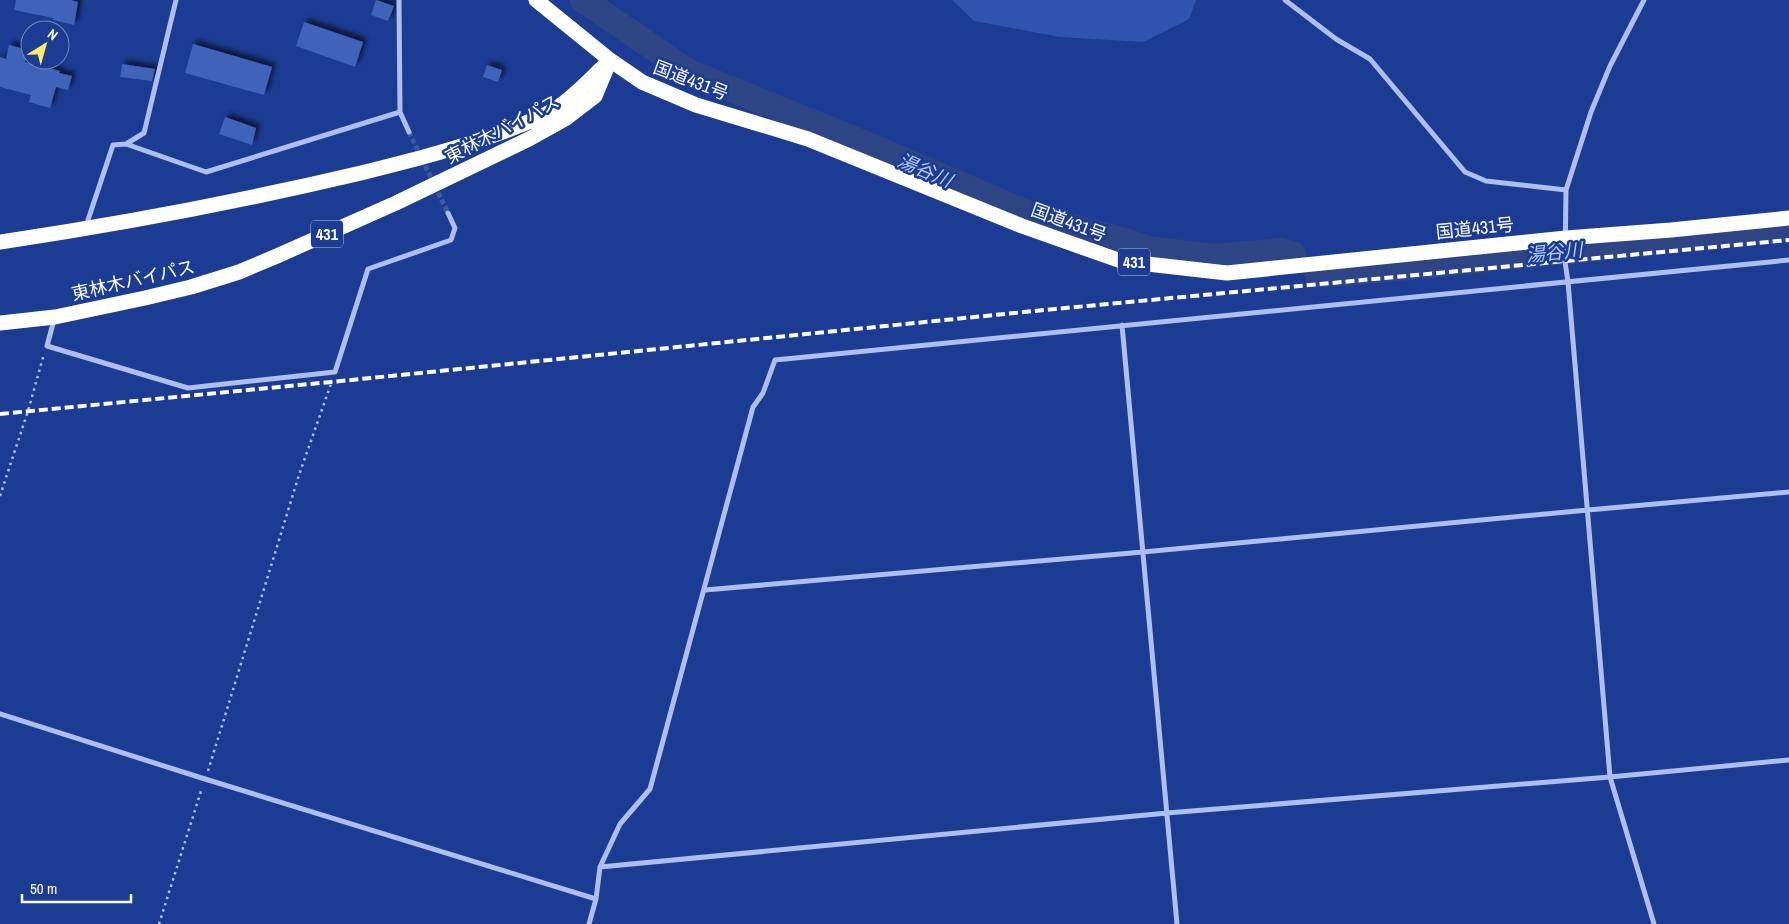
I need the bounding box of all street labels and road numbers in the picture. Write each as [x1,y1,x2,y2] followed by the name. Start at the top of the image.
[650,54,732,106] street label: 国道431号
[441,88,563,170] street label: 東林木バイパス
[1028,197,1110,247] street label: 国道431号
[1435,211,1515,245] street label: 国道431号
[311,220,343,248] road number: 431
[1118,248,1150,276] road number: 431
[69,254,197,306] street label: 東林木バイパス

